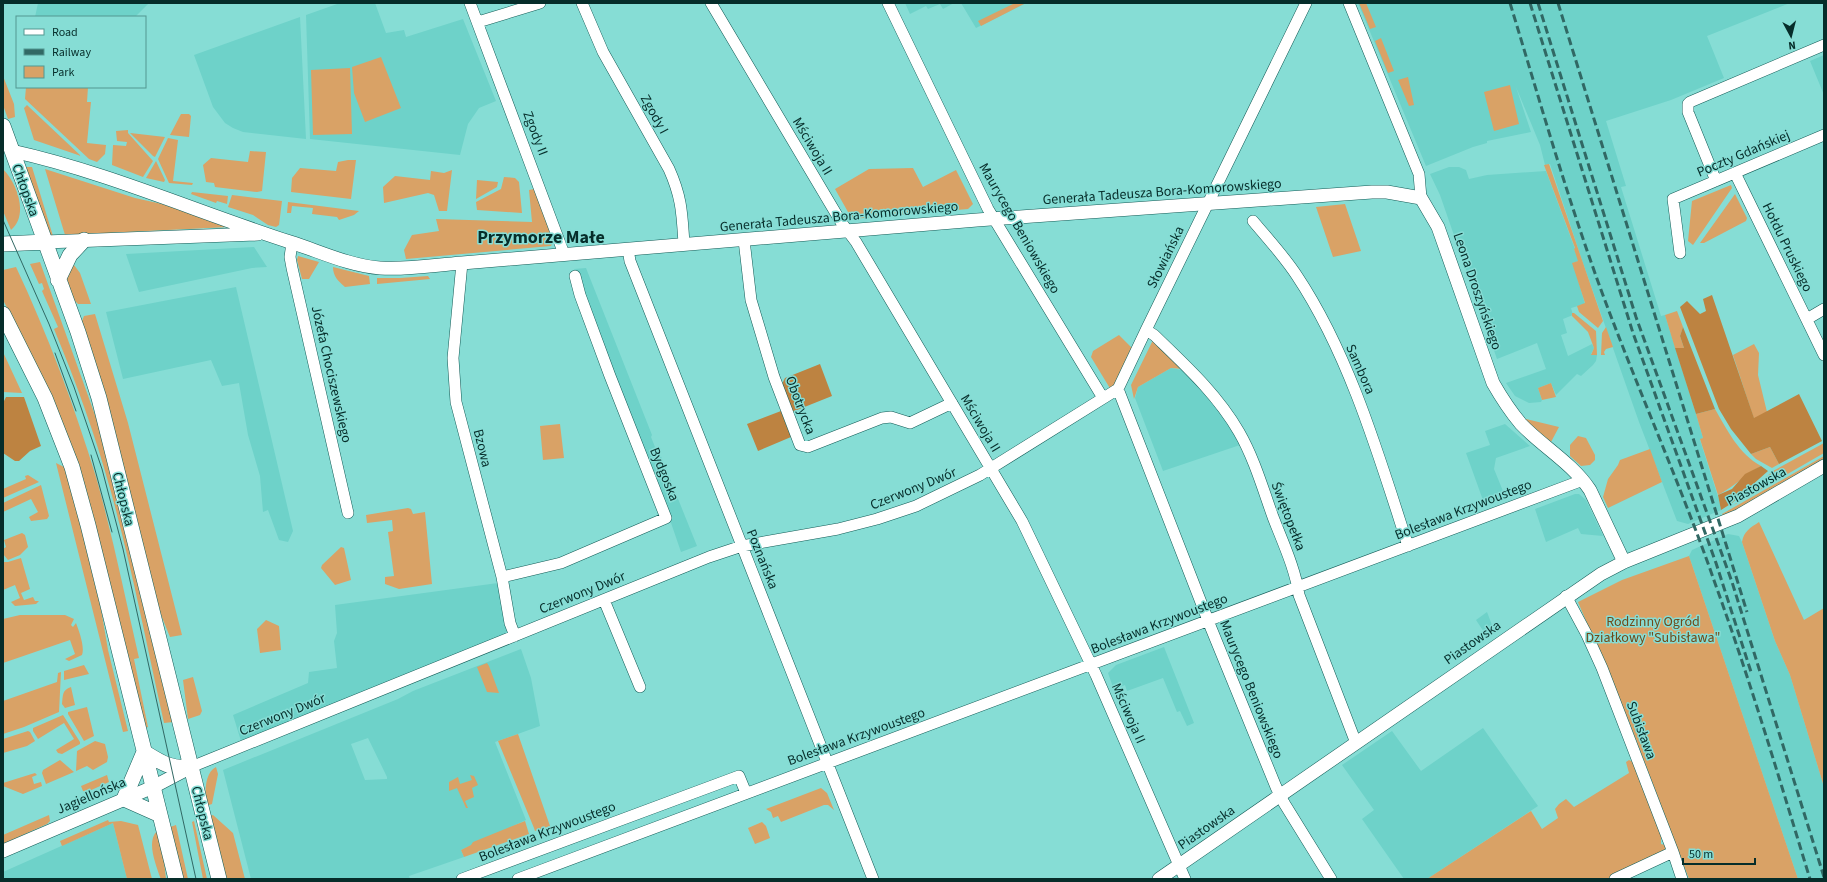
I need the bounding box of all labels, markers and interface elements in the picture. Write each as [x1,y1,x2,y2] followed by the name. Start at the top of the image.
[16,16,146,88] legend
[1771,16,1811,56] north arrow
[52,24,78,41] text: Road
[1788,38,1797,53] text: N
[52,44,91,61] text: Railway
[52,64,74,81] text: Park
[635,91,673,138] street label: Zgody I
[517,108,553,159] street label: Zgody II
[787,114,837,179] street label: Mściwoja II
[1694,125,1793,183] street label: Poczty Gdańskiej
[973,159,1065,298] street label: Maurycego Beniowskiego
[6,161,44,220] street label: Chłopska
[1042,174,1282,210] street label: Generała Tadeusza Bora-Komorowskiego
[719,197,959,237] street label: Generała Tadeusza Bora-Komorowskiego
[1757,199,1817,295] street label: Hołdu Pruskiego
[1142,223,1190,292] street label: Słowiańska
[477,225,605,250] district label: Przymorze Małe
[1448,230,1507,353] street label: Leona Droszyńskiego
[306,304,357,445] street label: Józefa Chociszewskiego
[1340,341,1380,398] street label: Sambora
[780,373,820,437] street label: Obotrycka
[955,391,1005,456] street label: Mściwoja II
[468,427,496,469] street label: Bzowa
[644,444,684,504] street label: Bydgoska
[867,462,960,515] street label: Czerwony Dwór
[1723,462,1790,512] street label: Piastowska
[107,470,139,528] street label: Chłopska
[1392,475,1535,545] street label: Bolesława Krzywoustego
[1266,479,1310,554] street label: Świętopełka
[741,526,783,592] street label: Poznańska
[536,566,629,619] street label: Czerwony Dwór
[1088,589,1231,659] street label: Bolesława Krzywoustego
[1586,612,1720,648] park label: Rodzinny Ogród Działkowy "Subisława"
[1440,616,1505,670] street label: Piastowska
[1214,617,1288,762] street label: Maurycego Beniowskiego
[1106,680,1150,747] street label: Mściwoja II
[236,688,329,741] street label: Czerwony Dwór
[1621,699,1661,762] street label: Subisława
[785,703,928,771] street label: Bolesława Krzywoustego
[54,772,129,819] street label: Jagiellońska
[186,784,218,842] street label: Chłopska
[476,797,619,867] street label: Bolesława Krzywoustego
[1174,801,1239,855] street label: Piastowska
[1683,840,1755,866] scale bar
[1689,846,1713,863] text: 50 m

